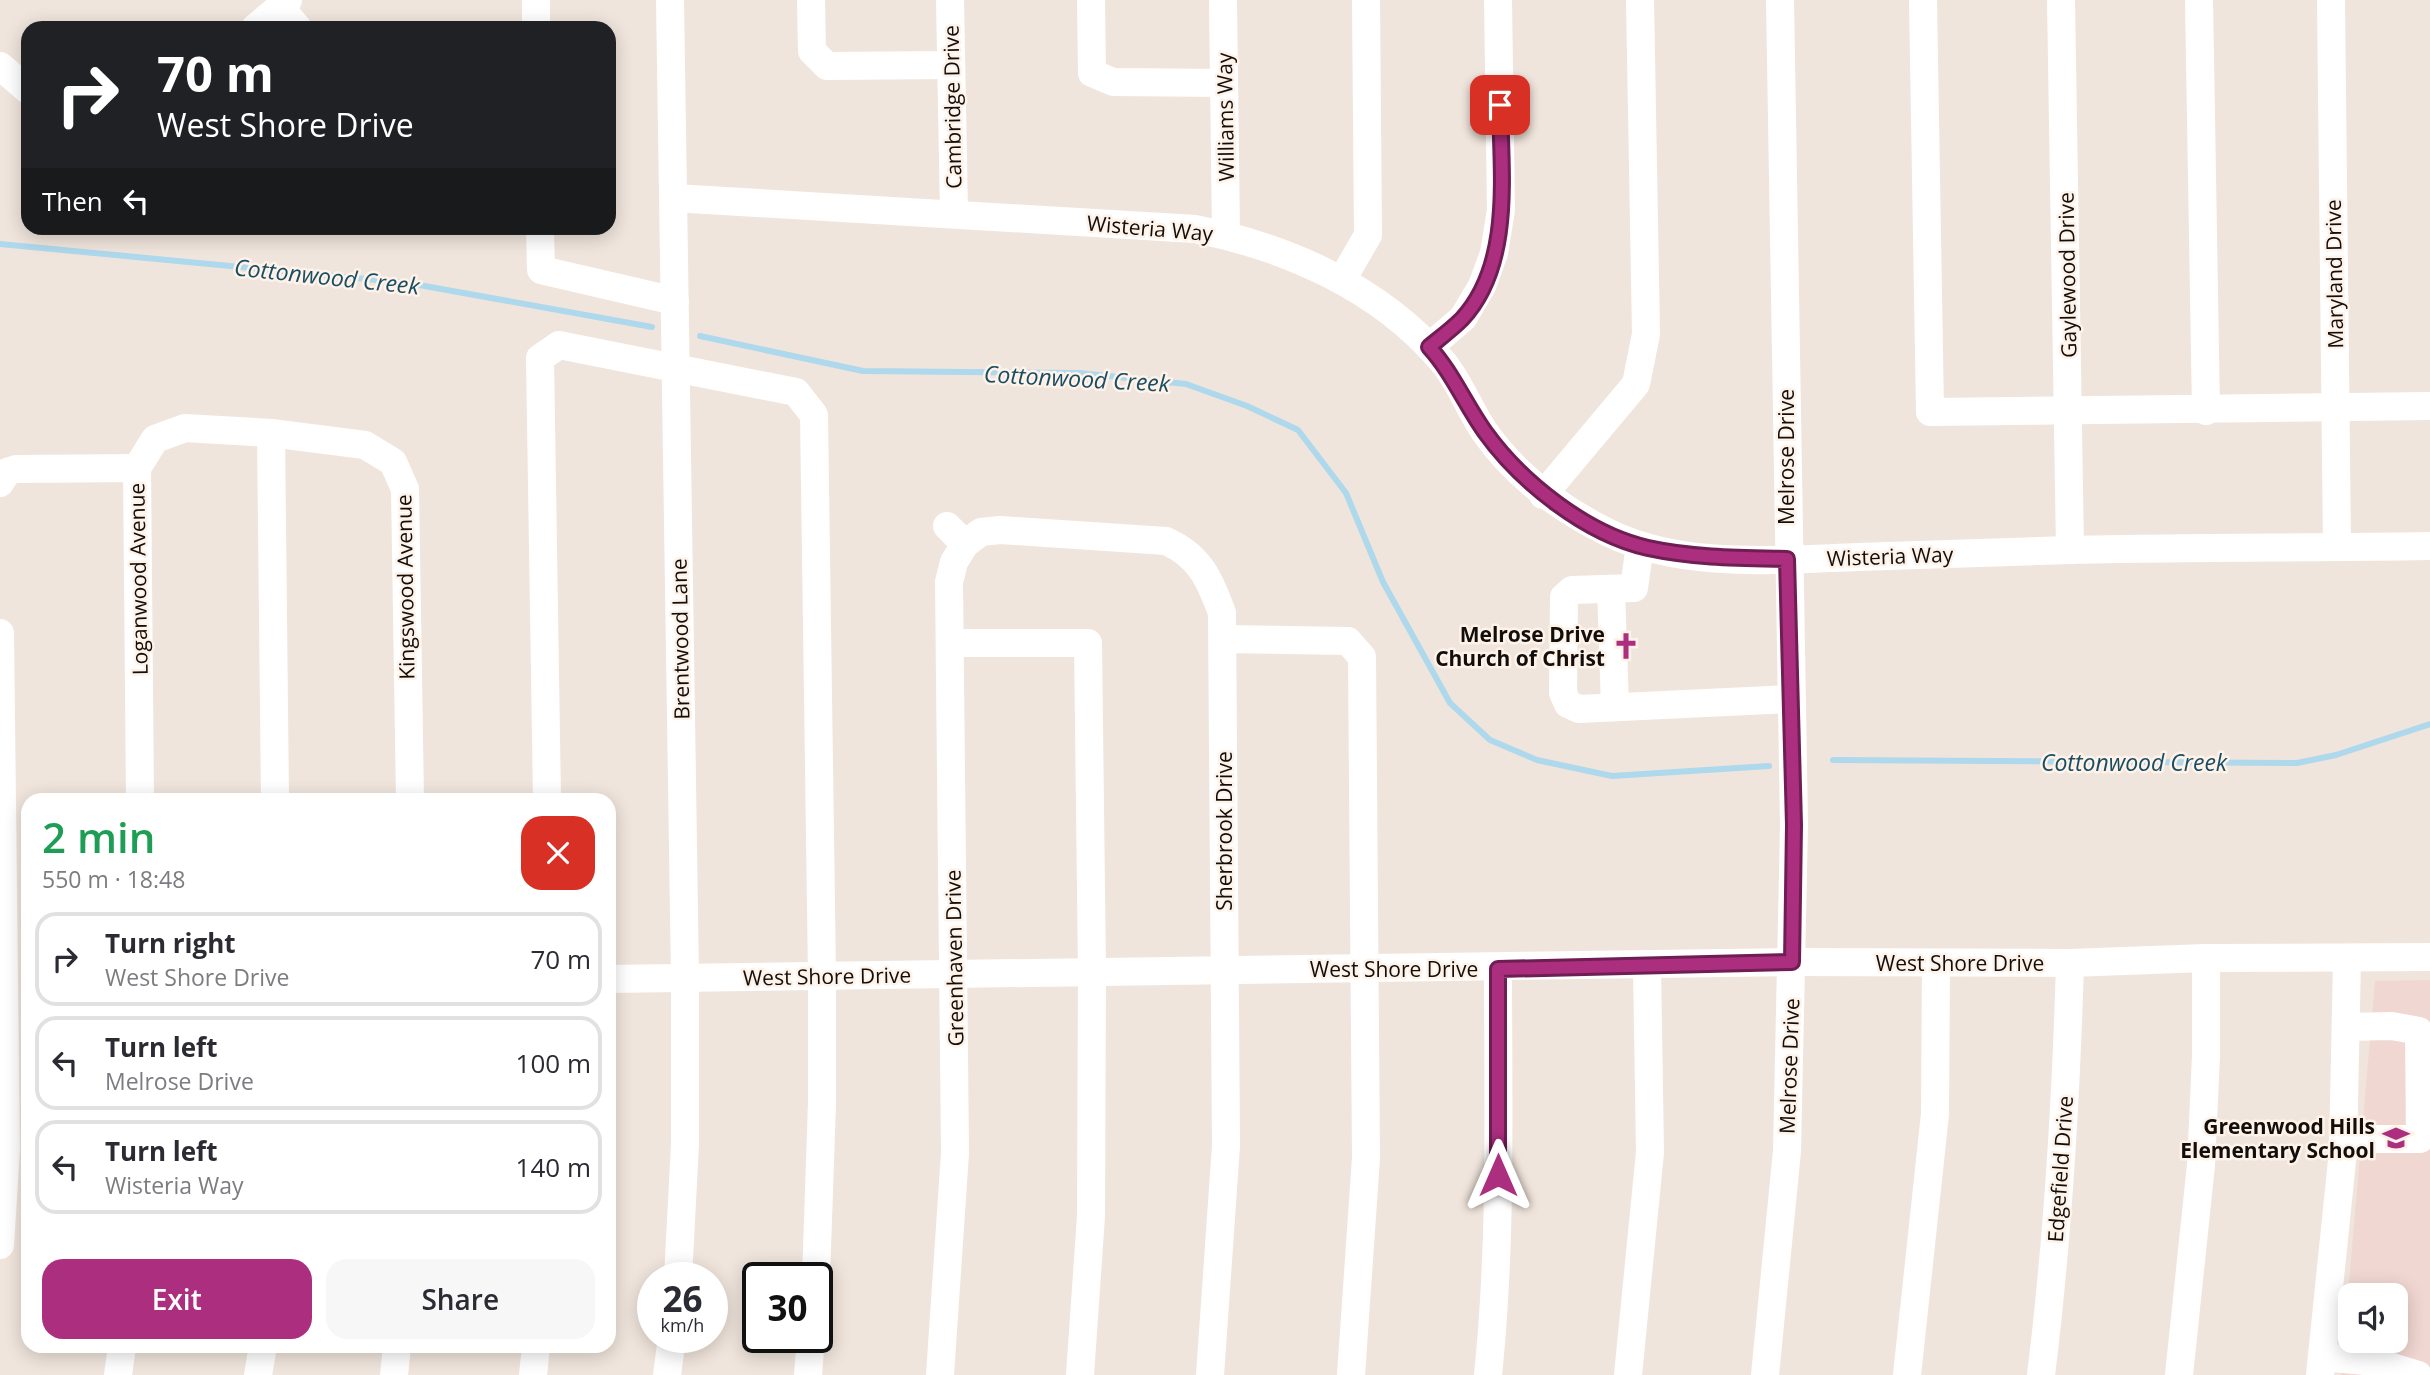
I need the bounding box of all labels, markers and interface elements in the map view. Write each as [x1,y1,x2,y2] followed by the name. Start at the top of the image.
[937,25,967,189] street label: Cambridge Drive
[157,40,274,106] text: 70 m
[42,49,133,140] icon: right
[1210,52,1240,182] street label: Williams Way
[1470,75,1530,135] pin
[1481,86,1519,124] icon: arrive
[157,103,414,146] text: West Shore Drive
[117,182,155,220] icon: left
[42,183,103,219] text: Then
[2052,192,2082,358] street label: Gaylewood Drive
[2319,199,2349,349] street label: Maryland Drive
[1086,209,1215,248] street label: Wisteria Way
[233,250,422,302] water label: Cottonwood Creek
[983,357,1172,399] water label: Cottonwood Creek
[1772,389,1800,525] street label: Melrose Drive
[122,483,154,675] street label: Loganwood Avenue
[389,494,421,680] street label: Kingswood Avenue
[1826,540,1954,572] street label: Wisteria Way
[665,558,695,720] street label: Brentwood Lane
[1435,620,1605,672] place label: Melrose Drive Church of Christ
[1611,631,1641,661] church icon: Melrose Drive Church of Christ
[2041,746,2228,778] water label: Cottonwood Creek
[1210,751,1238,911] street label: Sherbrook Drive
[42,808,155,865] text: 2 min
[521,816,595,890] button: close
[42,863,185,895] text: 550 m · 18:48
[938,869,970,1047] street label: Greenhaven Drive
[105,925,236,961] text: Turn right
[46,940,84,978] icon: right
[530,941,591,977] text: 70 m
[1876,949,2044,977] street label: West Shore Drive
[1310,955,1478,983] street label: West Shore Drive
[105,961,289,993] text: West Shore Drive
[743,961,911,991] street label: West Shore Drive
[1773,998,1805,1134] street label: Melrose Drive
[105,1029,217,1065] text: Turn left
[46,1044,84,1082] icon: left
[516,1045,591,1081] text: 100 m
[105,1065,254,1097] text: Melrose Drive
[2041,1095,2079,1243] street label: Edgefield Drive
[2180,1112,2375,1164] place label: Greenwood Hills Elementary School
[2381,1123,2411,1153] school or university icon: Greenwood Hills Elementary School
[105,1133,217,1169] text: Turn left
[1461,1138,1535,1212] position arrow
[46,1148,84,1186] icon: left
[516,1149,591,1185] text: 140 m
[105,1169,244,1201] text: Wisteria Way
[42,1259,312,1339] button: Exit
[326,1259,595,1339] button: Share
[742,1262,833,1353] speed limit sign: 30
[662,1275,703,1322] text: 26
[2338,1283,2408,1353] map controls
[2338,1283,2408,1353] button: sound
[661,1313,704,1337] text: km/h

